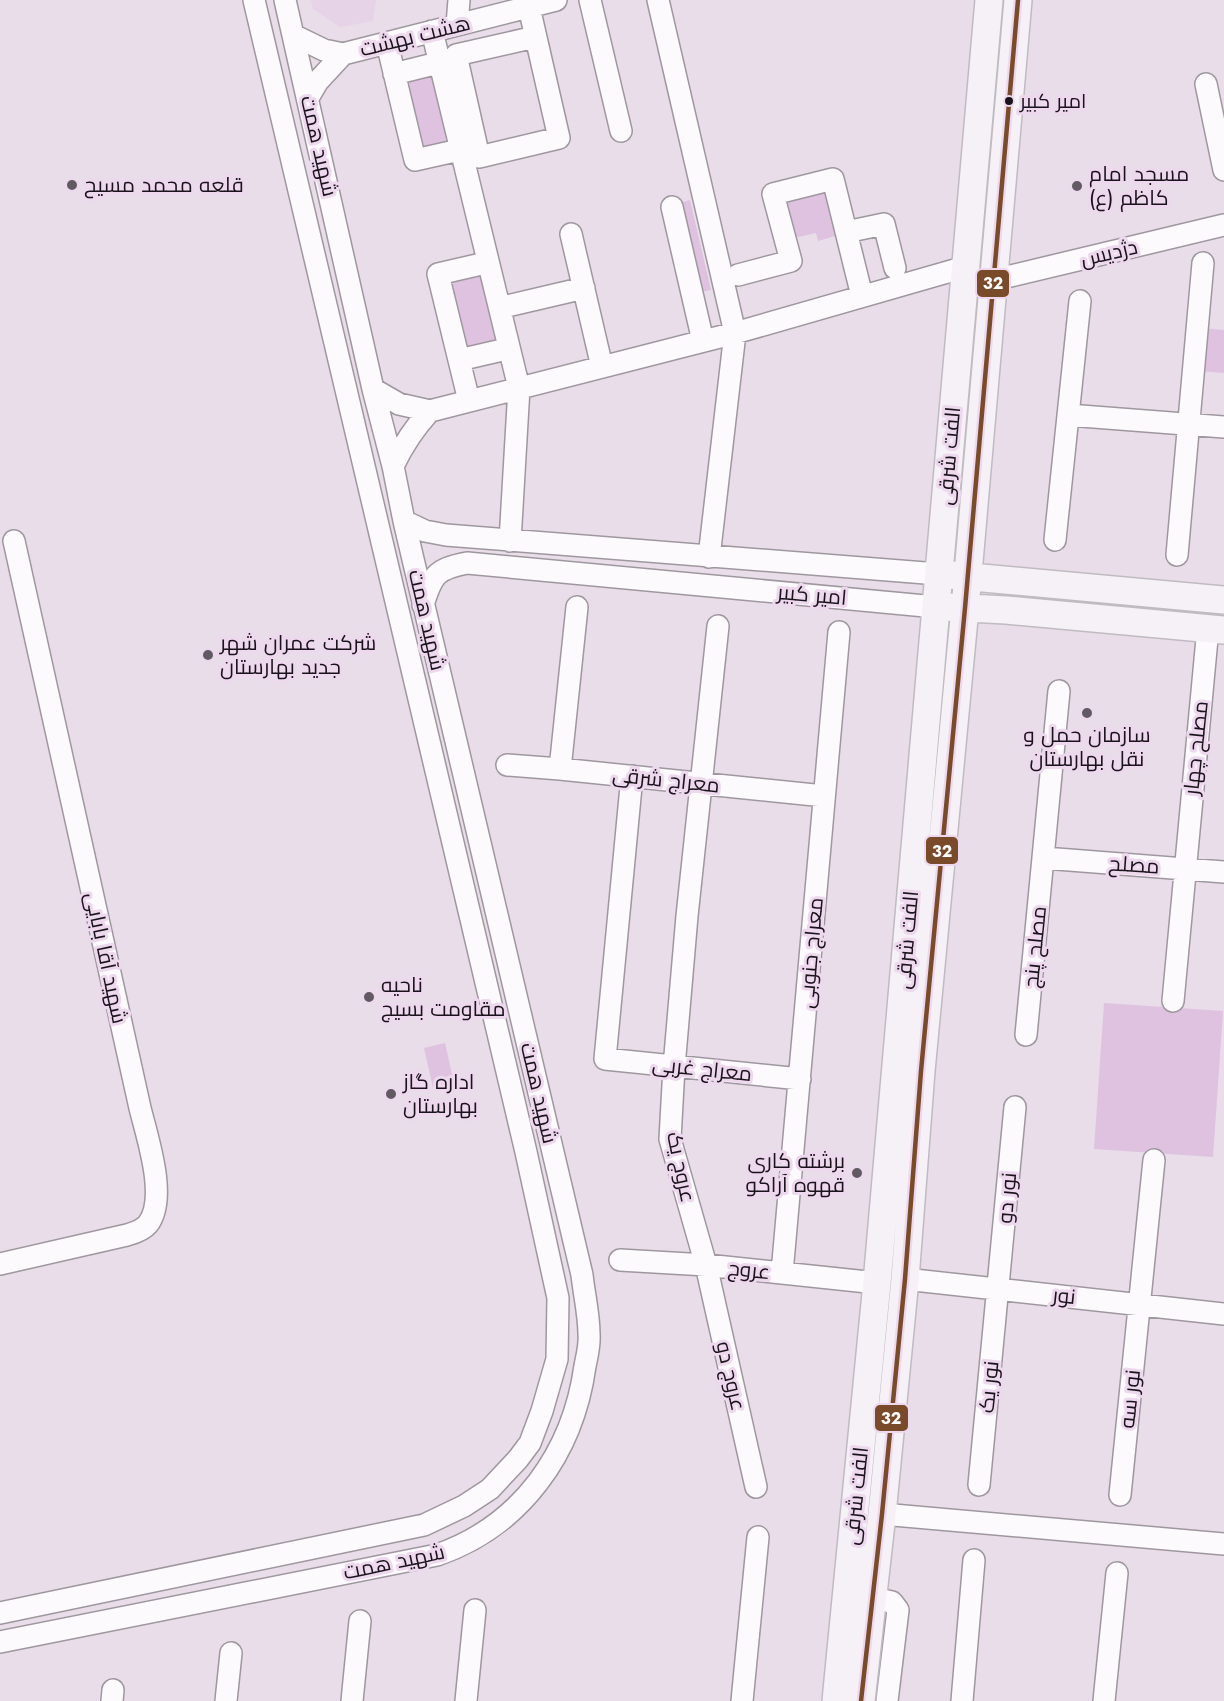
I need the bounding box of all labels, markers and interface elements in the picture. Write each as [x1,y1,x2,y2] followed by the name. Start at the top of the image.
[357,8,473,64] street label: هشت بهشت
[1019,87,1086,116] place label: امیر کبیر
[293,92,345,200] street label: شهید همت
[1003,95,1015,107] marker: امیر کبیر
[1089,159,1189,213] place label: مسجد امام کاظم (ع)
[84,170,244,200] place label: قلعه محمد مسیح
[65,178,79,192] marker: قلعه محمد مسیح
[1070,179,1084,193] marker: مسجد امام کاظم (ع)
[1078,232,1140,274] street label: دژدیس
[976,269,1010,298] line badge: 32
[983,272,1003,295] text: 32
[930,406,968,506] street label: الفت شرقی
[401,566,453,674] street label: شهید همت
[775,577,848,613] street label: امیر کبیر
[219,628,376,682] place label: شرکت عمران شهر جدید بهارستان
[201,648,215,662] marker: شرکت عمران شهر جدید بهارستان
[1176,699,1216,798] street label: مصلح چهار
[1080,706,1094,720] marker: سازمان حمل و نقل بهارستان
[1023,720,1151,774] place label: سازمان حمل و نقل بهارستان
[611,759,721,801] street label: معراج شرقی
[925,836,959,865] line badge: 32
[932,840,952,863] text: 32
[1108,848,1160,882] street label: مصلح
[77,890,135,1026] street label: شهید آقا بابایی
[888,890,926,990] street label: الفت شرقی
[791,896,831,1010] street label: معراج جنوبی
[1016,905,1054,989] street label: مصلح پنج
[381,970,506,1024] place label: ناحیه مقاومت بسیج
[362,990,376,1004] marker: ناحیه مقاومت بسیج
[513,1039,565,1147] street label: شهید همت
[651,1049,753,1089] street label: معراج غربی
[402,1067,478,1121] place label: اداره گاز بهارستان
[384,1087,398,1101] marker: اداره گاز بهارستان
[659,1129,703,1205] street label: عروج یک
[746,1146,845,1200] place label: برشته کاری قهوه آراکو
[850,1166,864,1180] marker: برشته کاری قهوه آراکو
[990,1171,1024,1225] street label: نور دو
[726,1253,772,1287] street label: عروج
[1050,1280,1077,1312] street label: نور
[708,1338,754,1414] street label: عروج دو
[971,1359,1007,1415] street label: نور یک
[1112,1368,1148,1430] street label: نور سه
[874,1404,909,1432] line badge: 32
[881,1407,901,1430] text: 32
[836,1445,876,1547] street label: الفت شرقی
[341,1537,447,1587] street label: شهید همت

